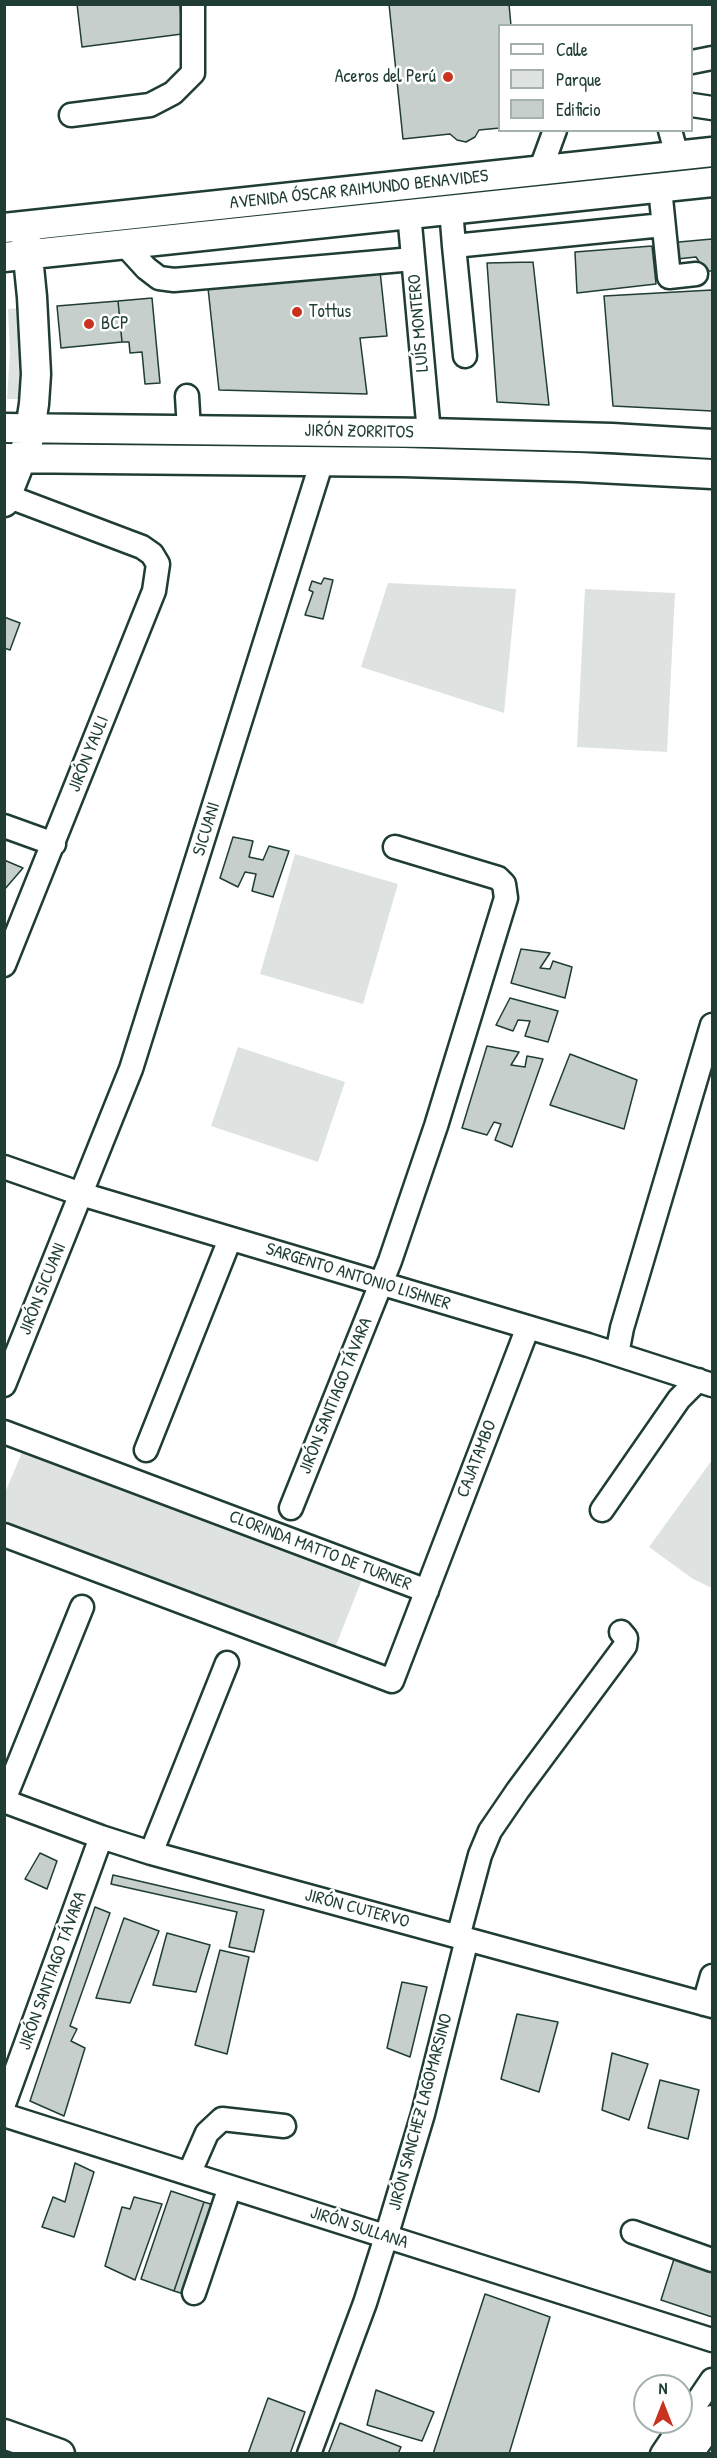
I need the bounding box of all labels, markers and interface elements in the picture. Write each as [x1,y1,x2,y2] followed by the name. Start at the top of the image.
[498,24,693,132] legend
[556,37,588,62] text: Calle
[335,66,436,88] place label: Aceros del Perú
[556,67,601,92] text: Parque
[441,70,455,84] marker: Aceros del Perú
[556,97,600,122] text: Edificio
[229,166,489,214] street label: AVENIDA ÓSCAR RAIMUNDO BENAVIDES
[404,273,434,373] street label: LUÍS MONTERO
[309,301,351,323] place label: Tottus
[290,305,304,319] marker: Tottus
[101,313,129,335] place label: BCP
[82,317,96,331] marker: BCP
[304,420,414,444] street label: JIRÓN ZORRITOS
[64,713,114,795] street label: JIRÓN YAULI
[189,800,225,858] street label: SICUANI
[263,1239,453,1315] street label: SARGENTO ANTONIO LISHNER
[15,1240,71,1338] street label: JIRÓN SICUANI
[295,1315,377,1477] street label: JIRÓN SANTIAGO TÁVARA
[452,1417,502,1501] street label: CAJATAMBO
[226,1506,414,1596] street label: CLORINDA MATTO DE TURNER
[302,1885,412,1933] street label: JIRÓN CUTERVO
[14,1889,92,2053] street label: JIRÓN SANTIAGO TÁVARA
[384,2011,458,2213] street label: JIRÓN SANCHEZ LAGOMARSINO
[307,2202,411,2254] street label: JIRÓN SULLANA
[633,2374,693,2434] north arrow
[659,2377,667,2399] text: N

